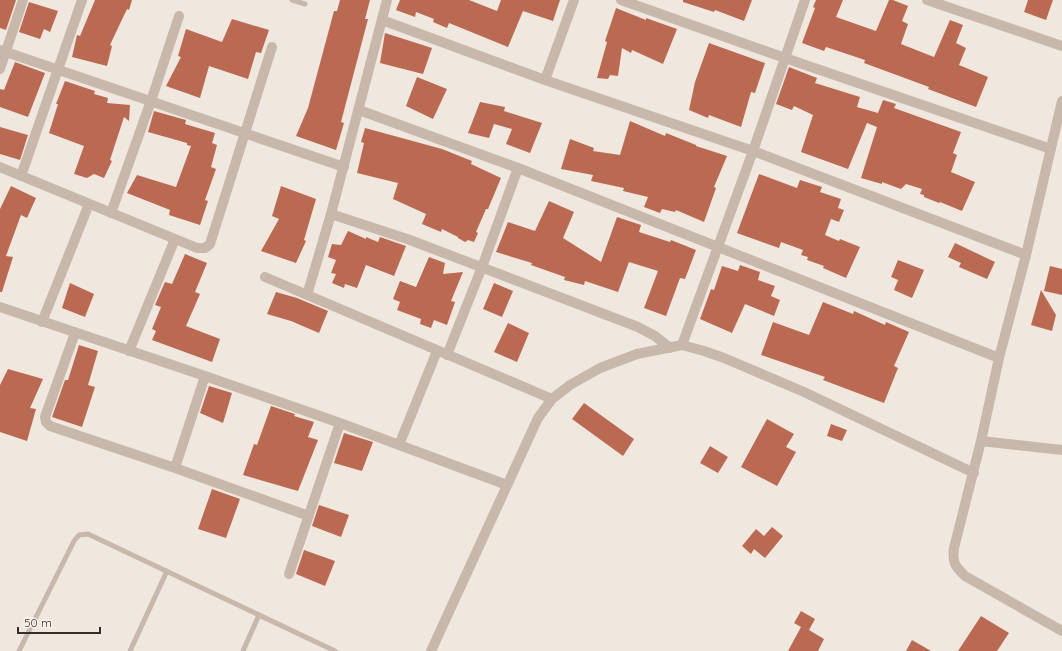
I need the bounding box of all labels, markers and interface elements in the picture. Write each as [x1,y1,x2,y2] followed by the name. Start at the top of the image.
[18,609,100,635] scale bar
[24,615,52,630] text: 50 m

